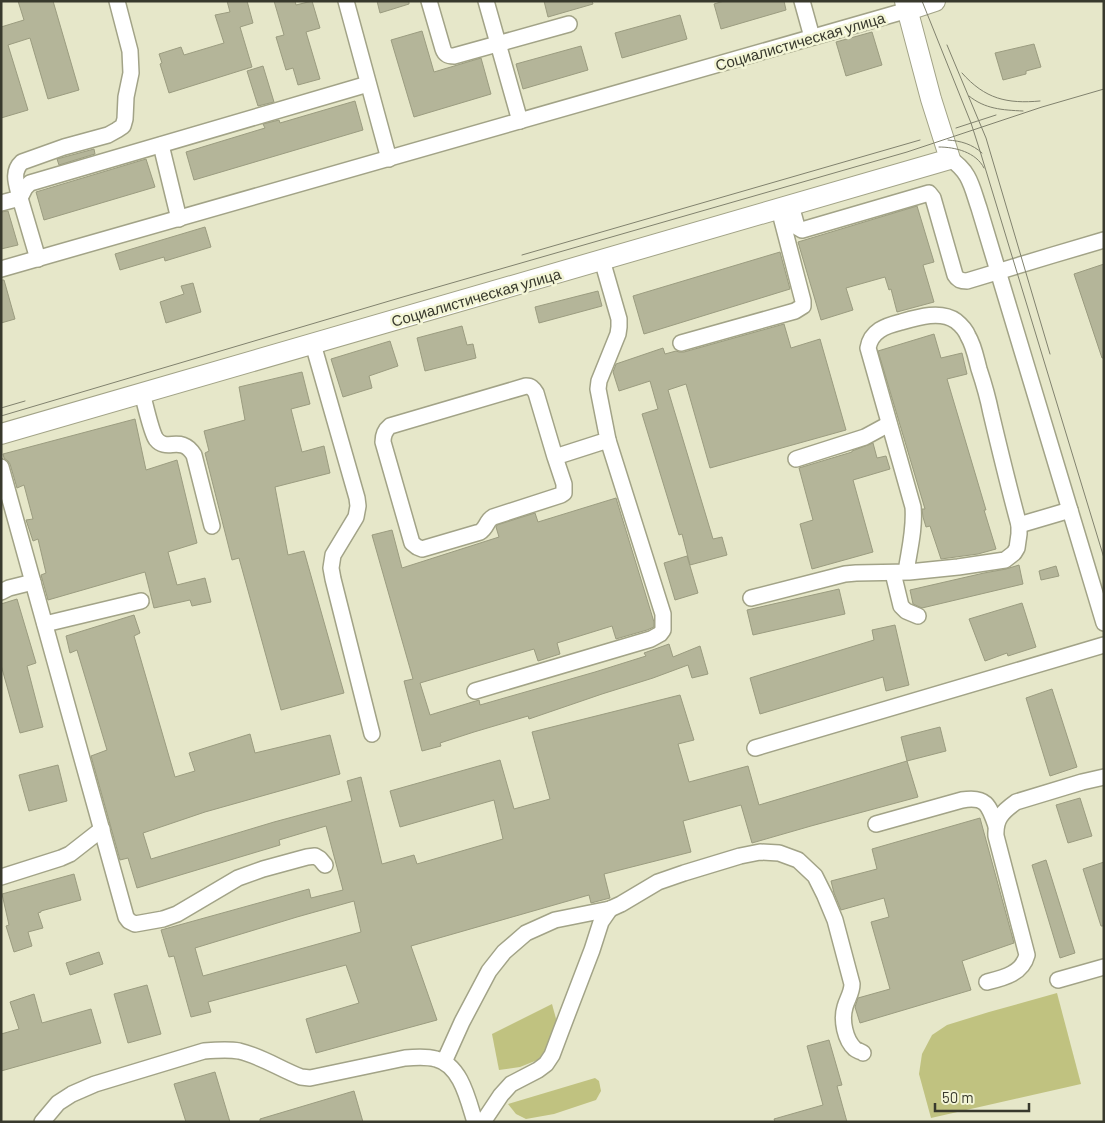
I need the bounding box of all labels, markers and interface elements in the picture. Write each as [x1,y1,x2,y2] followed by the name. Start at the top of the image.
[713,8,888,74] street label: Социалистическая улица
[389,264,564,330] street label: Социалистическая улица
[935,1080,1029,1112] scale bar
[942,1088,974,1106] text: 50 m

